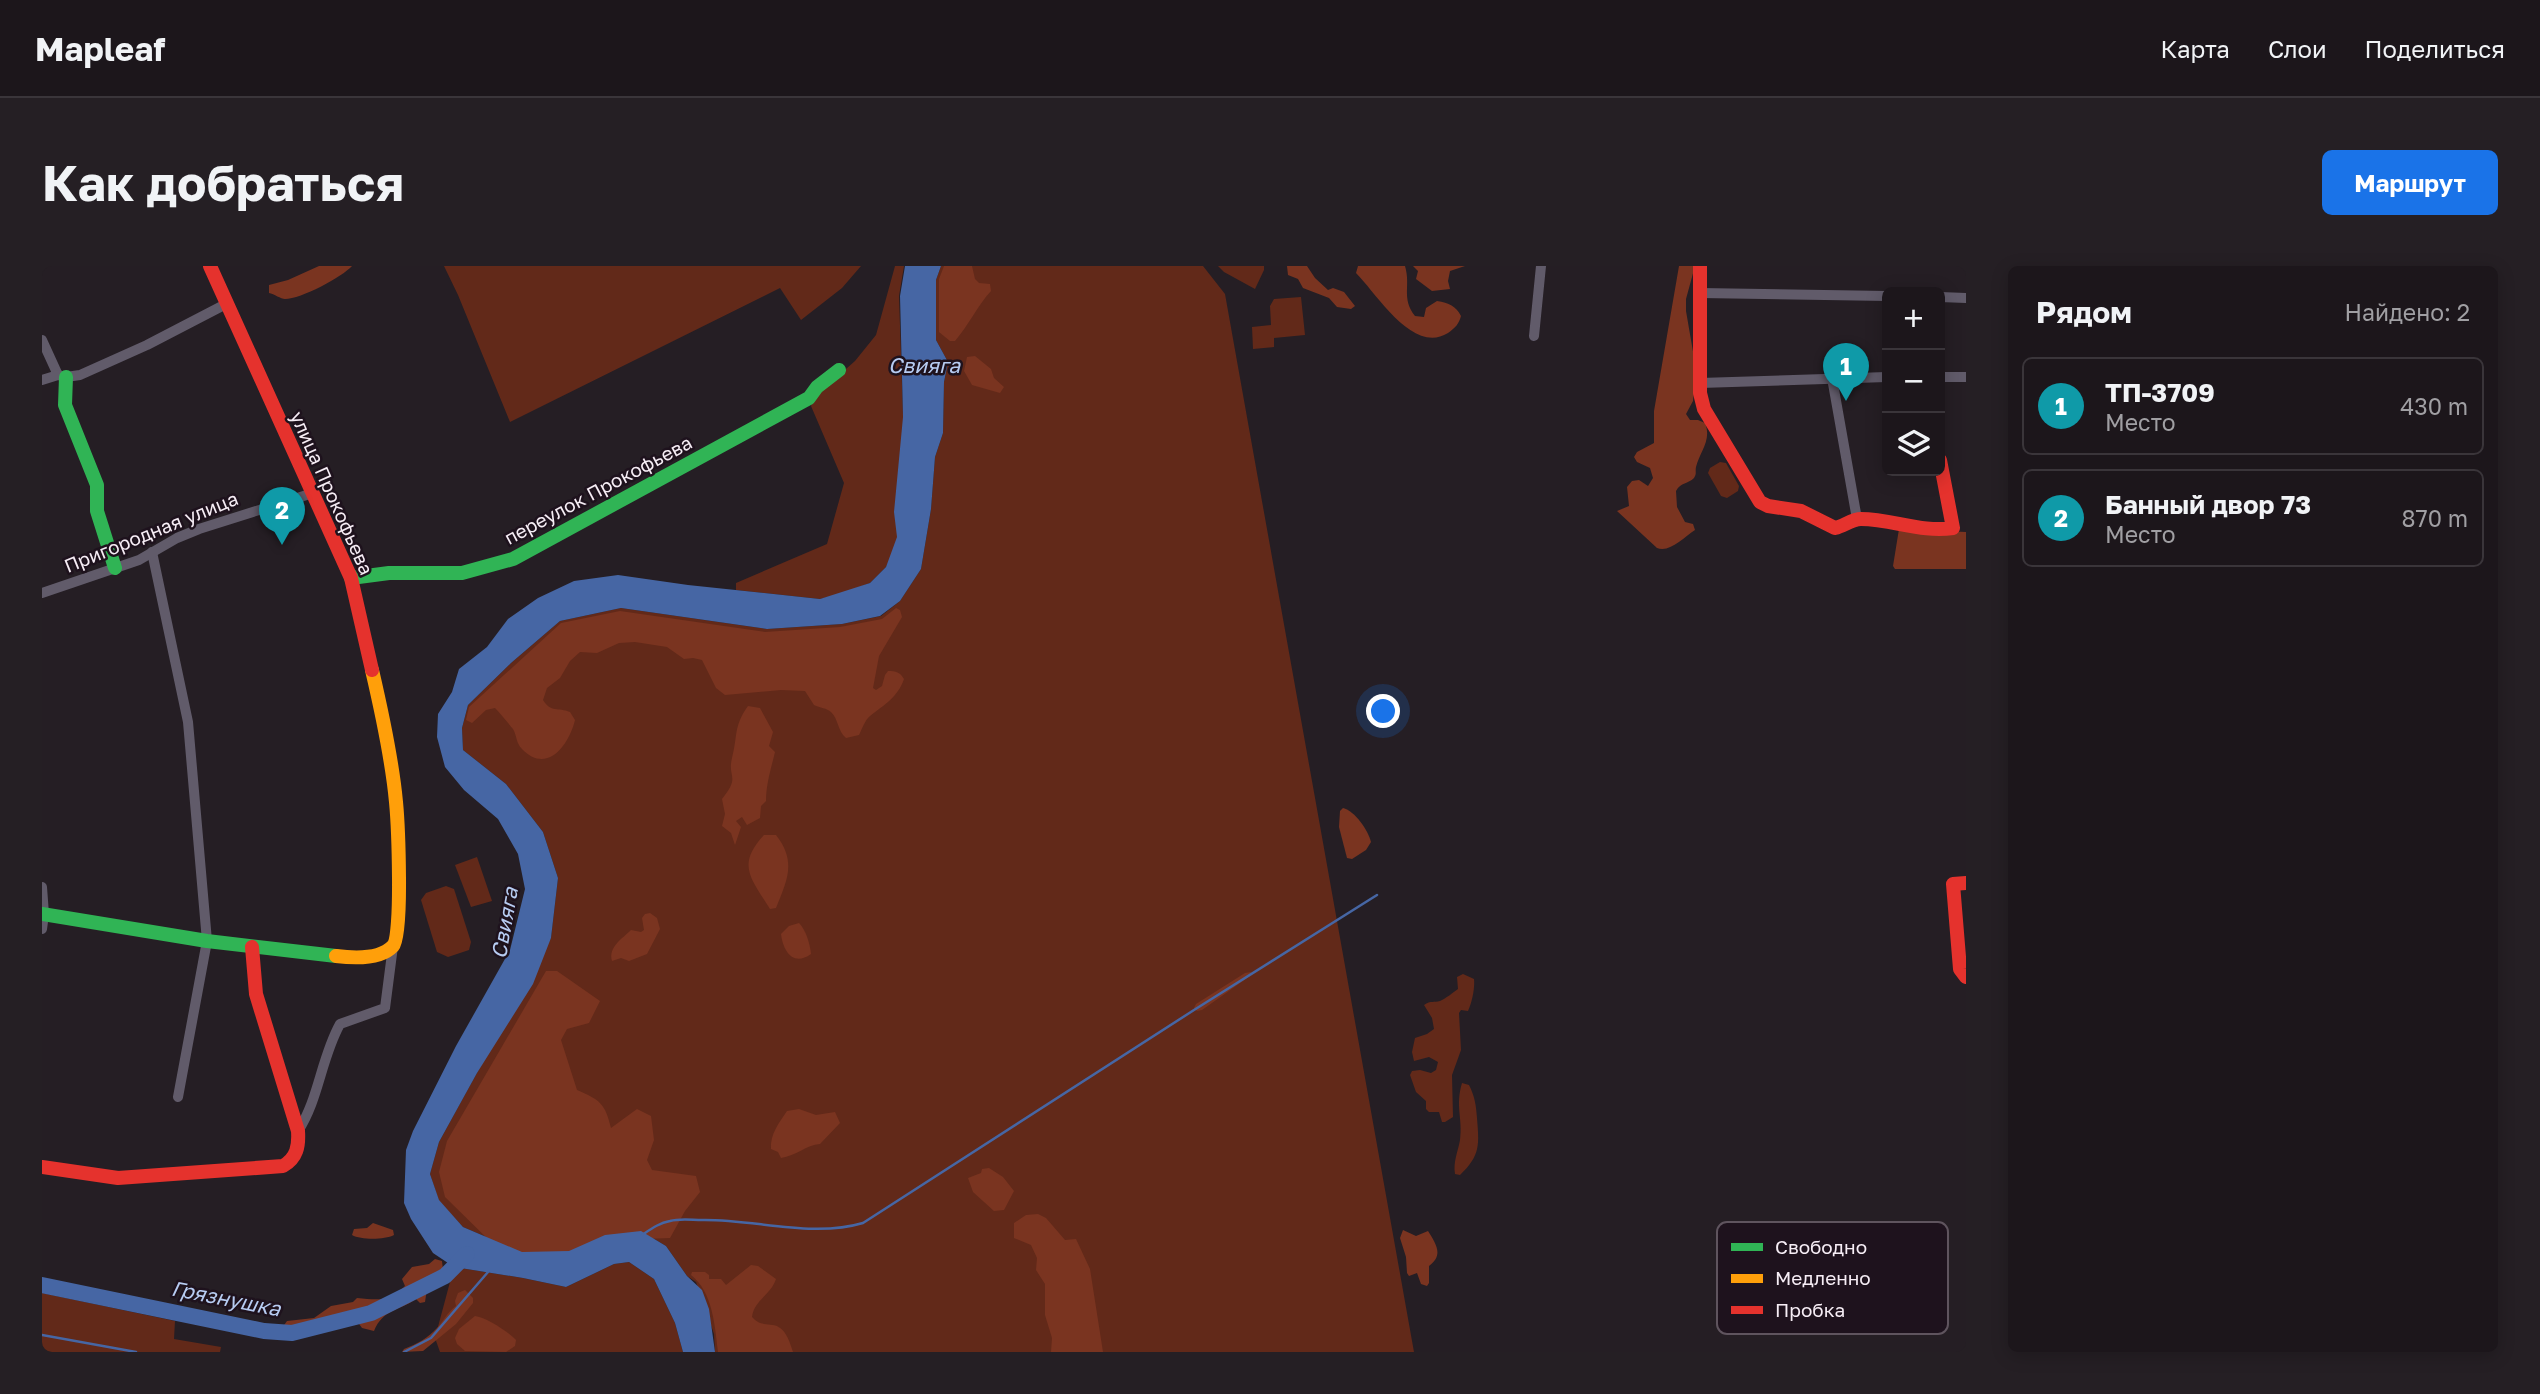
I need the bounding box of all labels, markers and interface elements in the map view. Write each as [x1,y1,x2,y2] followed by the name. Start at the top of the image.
[35,29,165,68] text: Mapleaf
[2160,34,2230,63] text: Карта
[2268,34,2327,63] text: Слои
[2365,34,2505,63] text: Поделиться
[2322,150,2498,215] button: Маршрут
[42,153,404,212] text: Как добраться
[1882,287,1945,476] map controls
[1882,287,1945,350] button: +
[2036,294,2132,330] text: Рядом
[2344,298,2470,326] text: Найдено: 2
[1823,343,1869,401] pin: 1
[1882,350,1945,413] button: −
[888,352,961,378] water label: Свияга
[2105,377,2215,408] text: ТП-3709
[2055,392,2067,420] text: 1
[2400,392,2468,420] text: 430 m
[286,408,379,578] street label: улица Прокофьева
[2105,408,2176,436] text: Место
[1882,413,1945,476] button: layers
[500,430,696,549] street label: переулок Прокофьева
[61,486,241,577] street label: Пригородная улица
[259,487,305,545] pin: 2
[2105,489,2311,520] text: Банный двор 73
[2054,504,2068,532] text: 2
[2401,504,2468,532] text: 870 m
[2105,520,2176,548] text: Место
[1366,694,1400,728] your location
[485,884,523,961] water label: Свияга
[1717,1222,1948,1334] legend
[1775,1235,1867,1258] text: Свободно
[1775,1266,1871,1289] text: Медленно
[169,1275,284,1322] water label: Грязнушка
[1775,1298,1845,1321] text: Пробка

